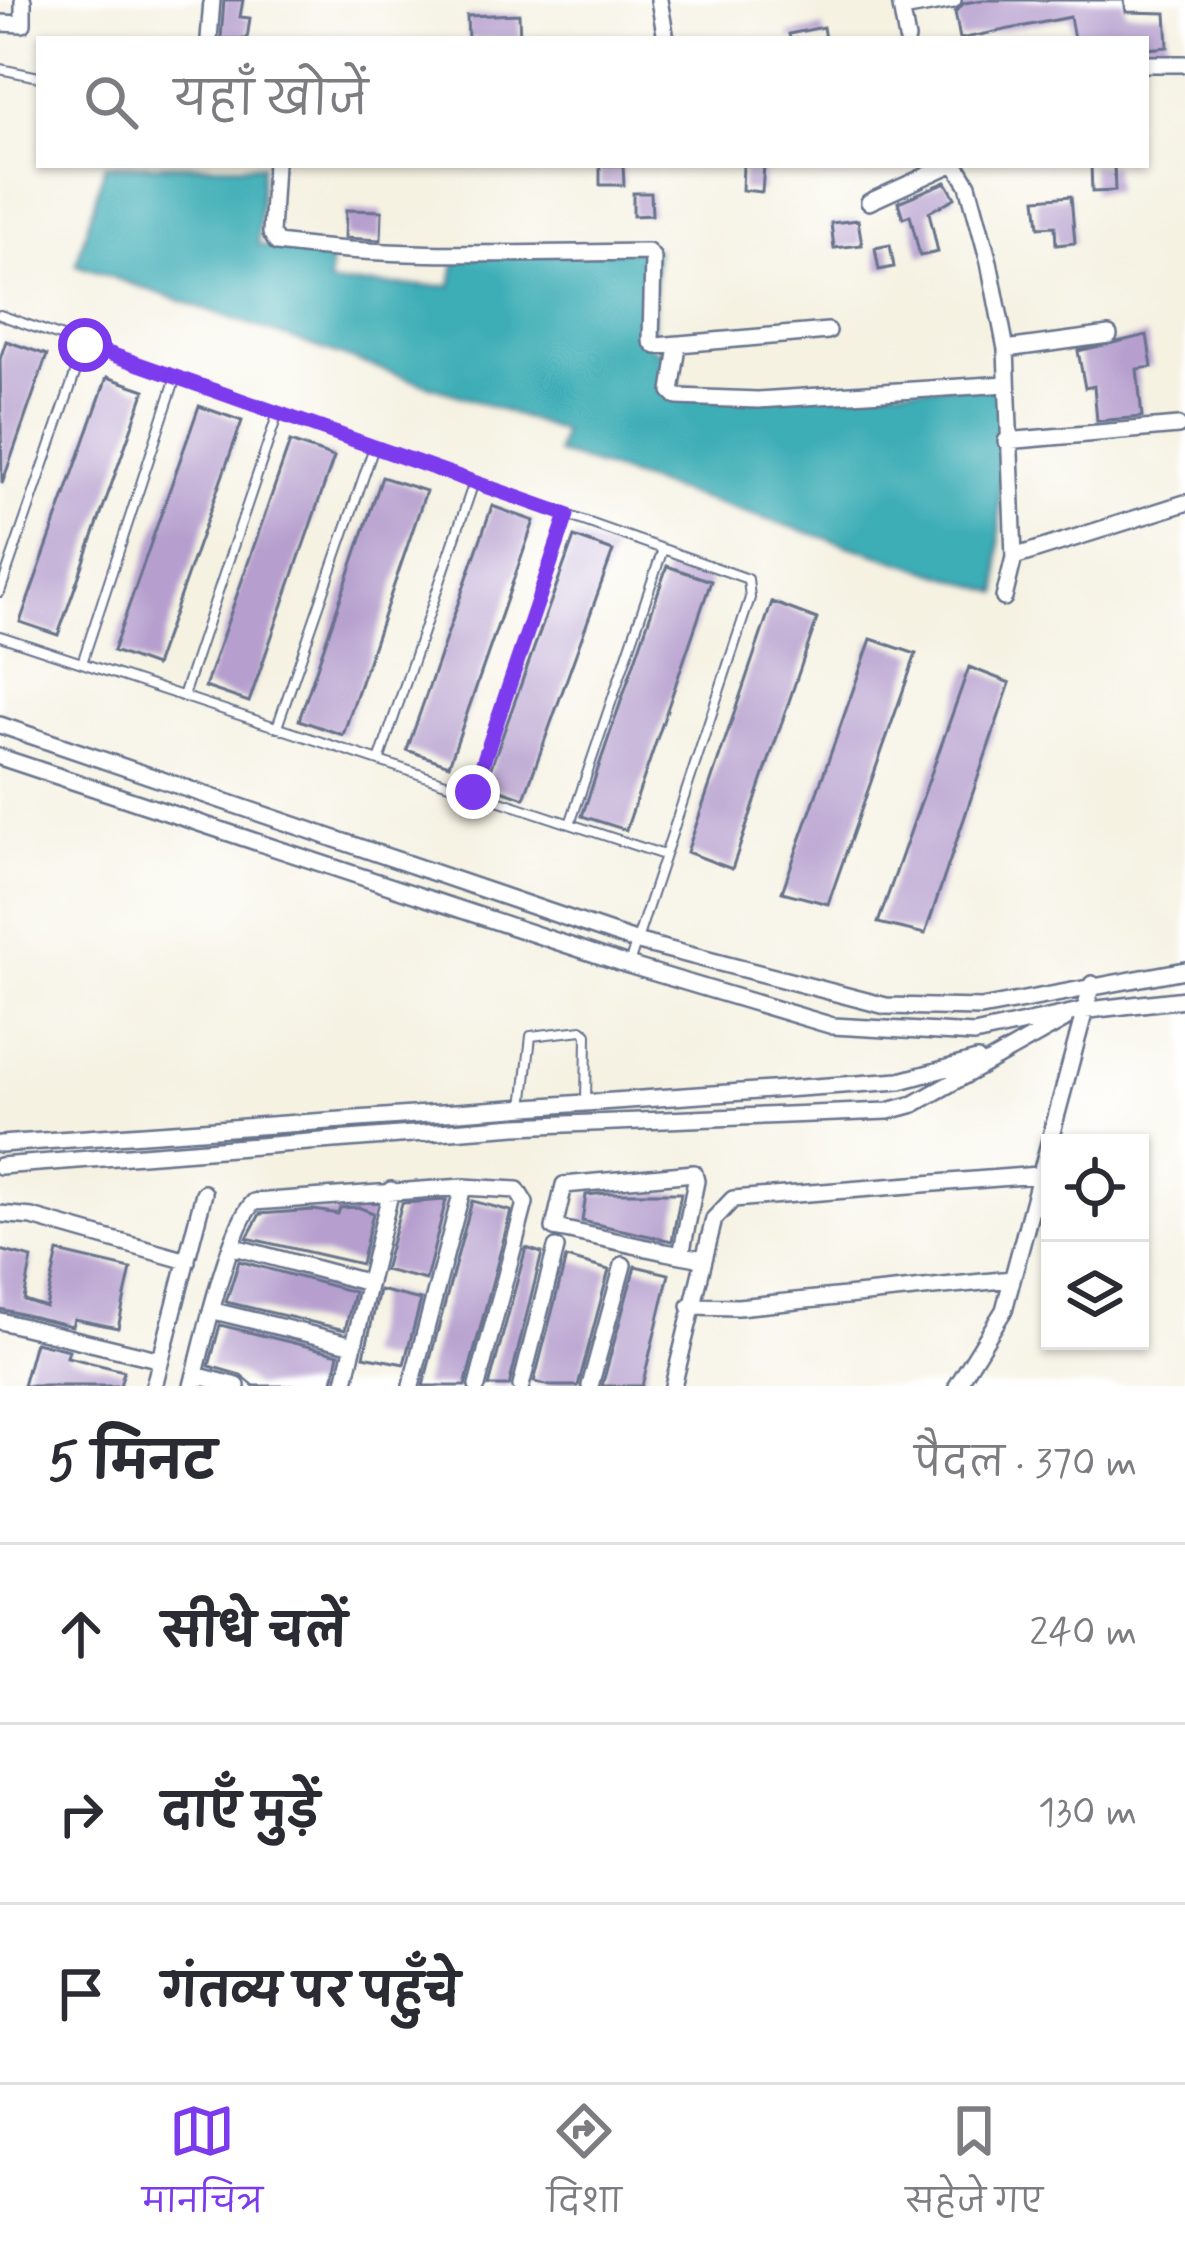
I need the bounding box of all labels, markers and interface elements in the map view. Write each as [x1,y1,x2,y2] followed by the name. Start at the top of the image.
[36,36,1149,168] search box
[78,69,144,135] icon: search
[174,72,368,131] text: यहाँ खोजें
[58,318,112,372] route start
[446,765,500,819] route end
[1041,1134,1149,1350] map controls
[1041,1134,1149,1242] button: locate
[1041,1242,1149,1350] button: layers
[48,1431,216,1497] text: 5 मिनट
[915,1439,1137,1490] text: पैदल · 370 m
[48,1601,114,1667] icon: ahead
[162,1604,347,1663] text: सीधे चलें
[1029,1608,1137,1659] text: 240 m
[48,1781,114,1847] icon: right
[162,1784,319,1843] text: दाएँ मुड़ें
[1038,1788,1137,1839] text: 130 m
[48,1961,114,2027] icon: arrive
[162,1964,460,2023] text: गंतव्य पर पहुँचे
[142,2098,263,2237] tab: मानचित्र
[547,2098,622,2237] tab: दिशा
[906,2098,1043,2237] tab: सहेजे गए

